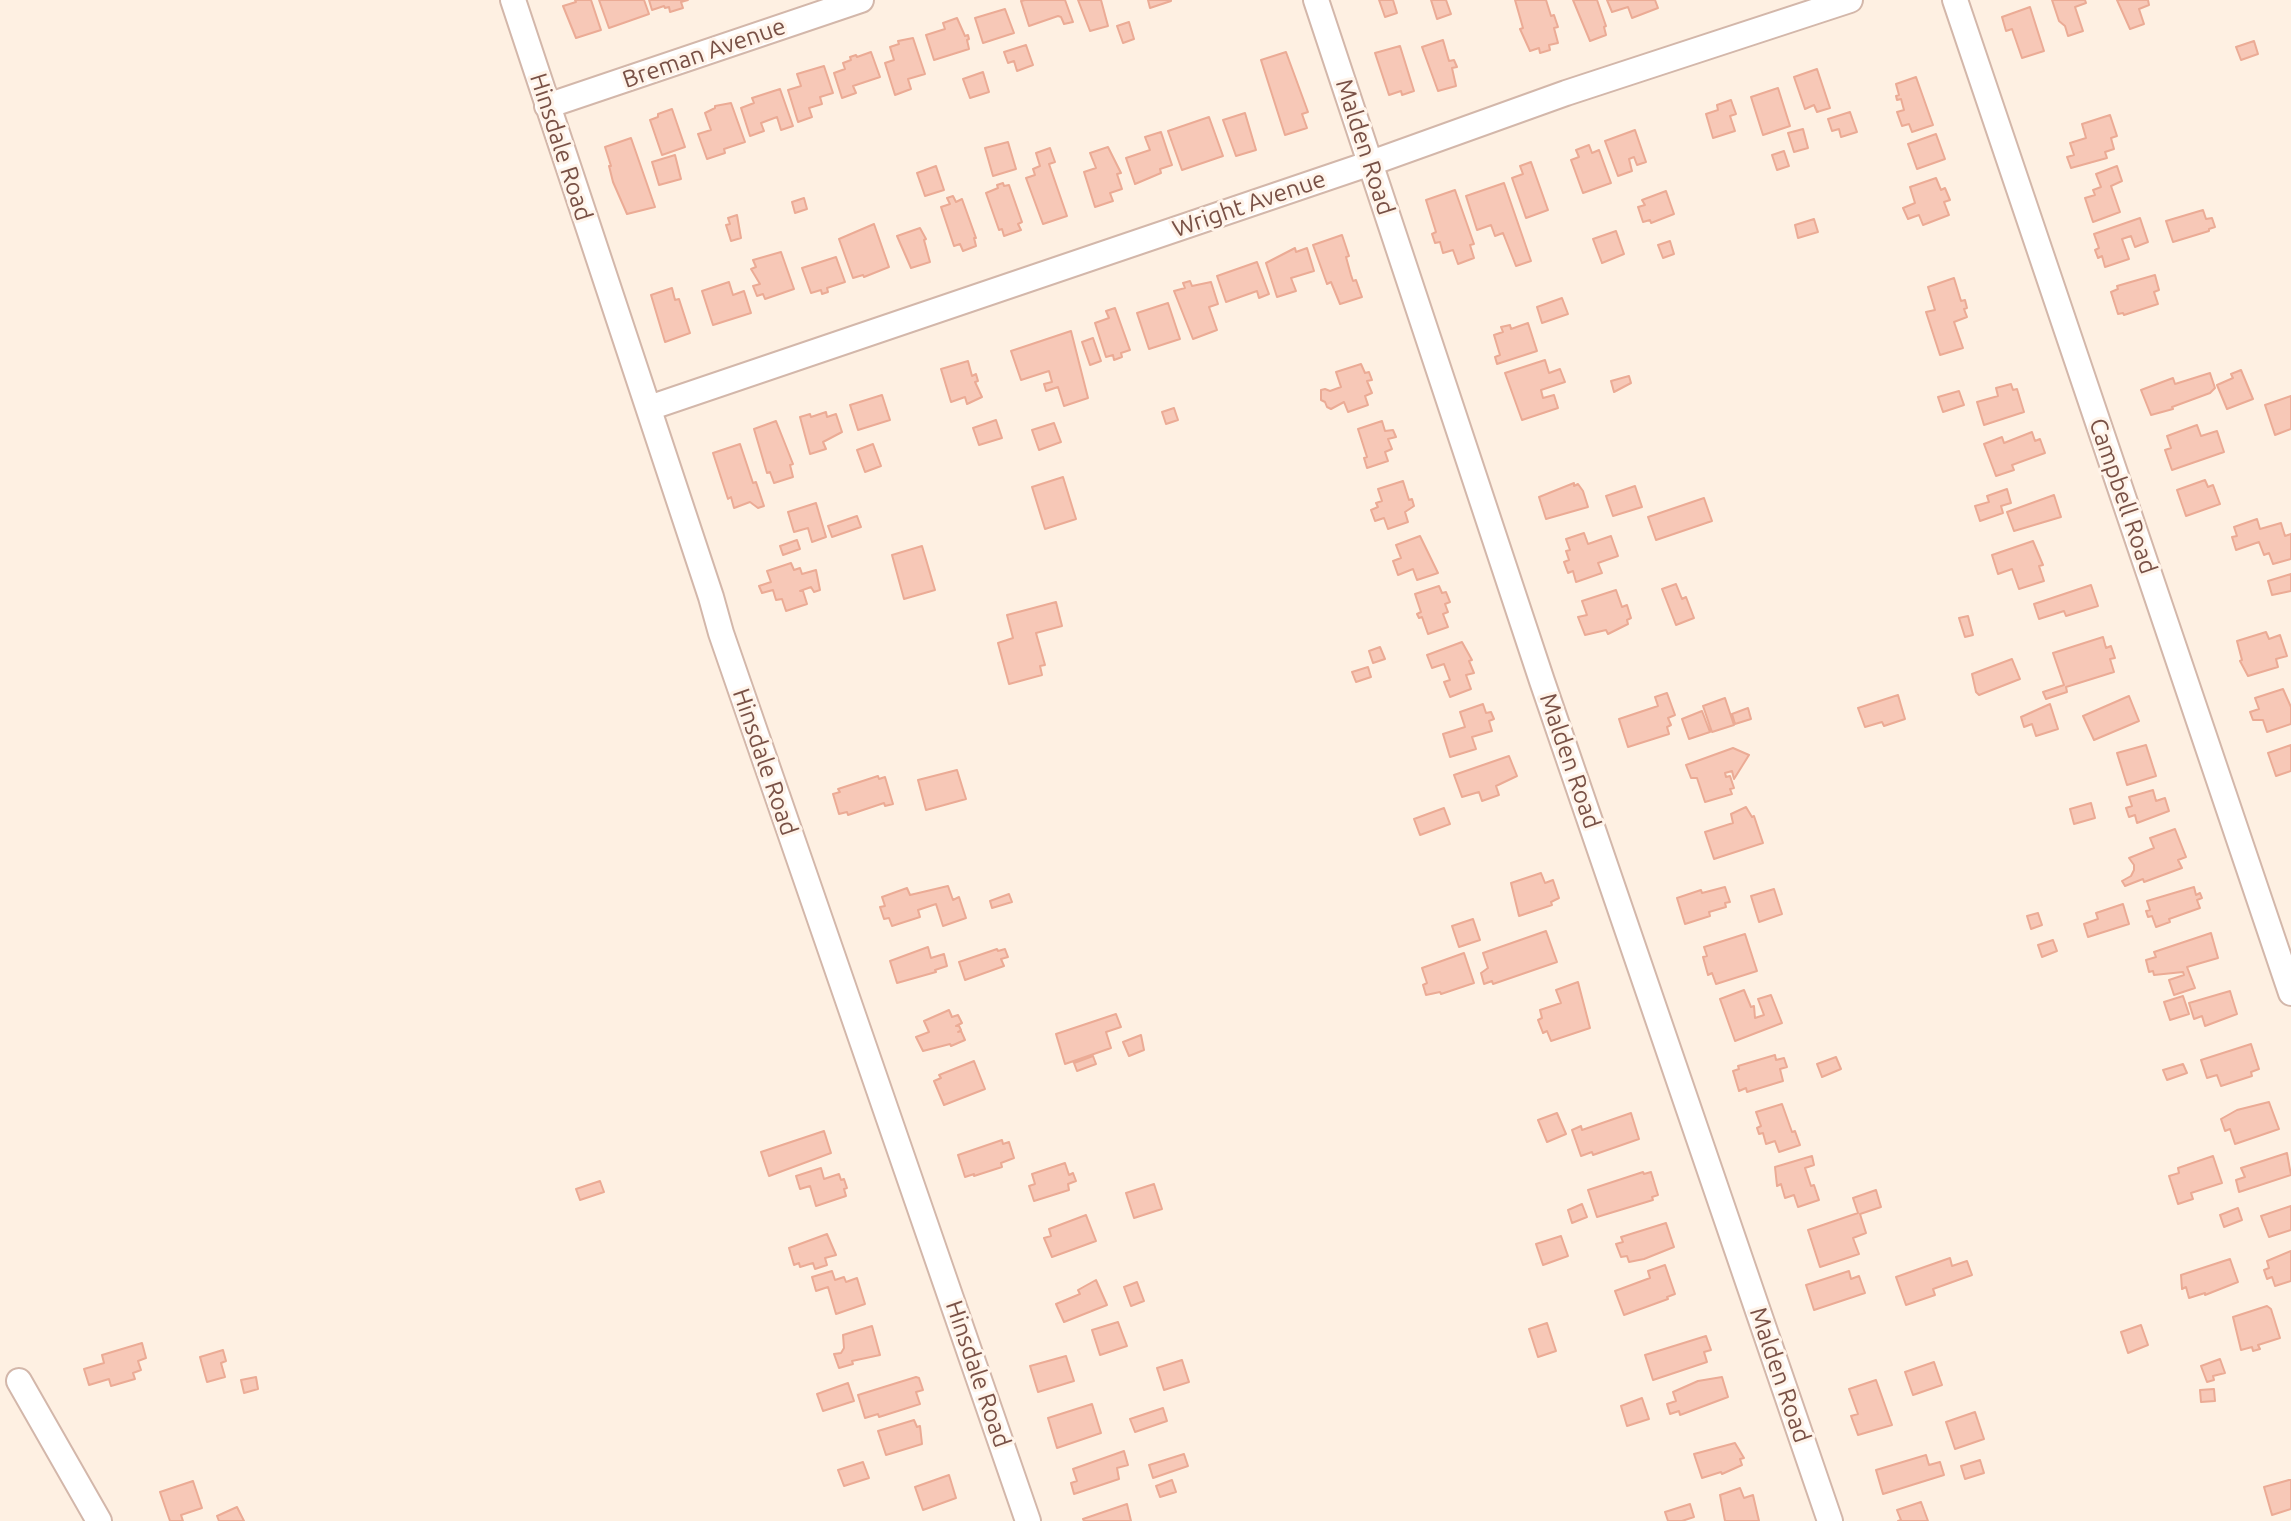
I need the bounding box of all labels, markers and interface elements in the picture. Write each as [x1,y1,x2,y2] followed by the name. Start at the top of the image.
[619,12,789,94] street label: Breman Avenue
[524,70,598,224] street label: Hinsdale Road
[1329,75,1401,219] street label: Malden Road
[1169,164,1329,244] street label: Wright Avenue
[2083,414,2163,578] street label: Campbell Road
[726,685,804,839] street label: Hinsdale Road
[1533,690,1607,832] street label: Malden Road
[939,1297,1017,1451] street label: Hinsdale Road
[1743,1304,1817,1446] street label: Malden Road

